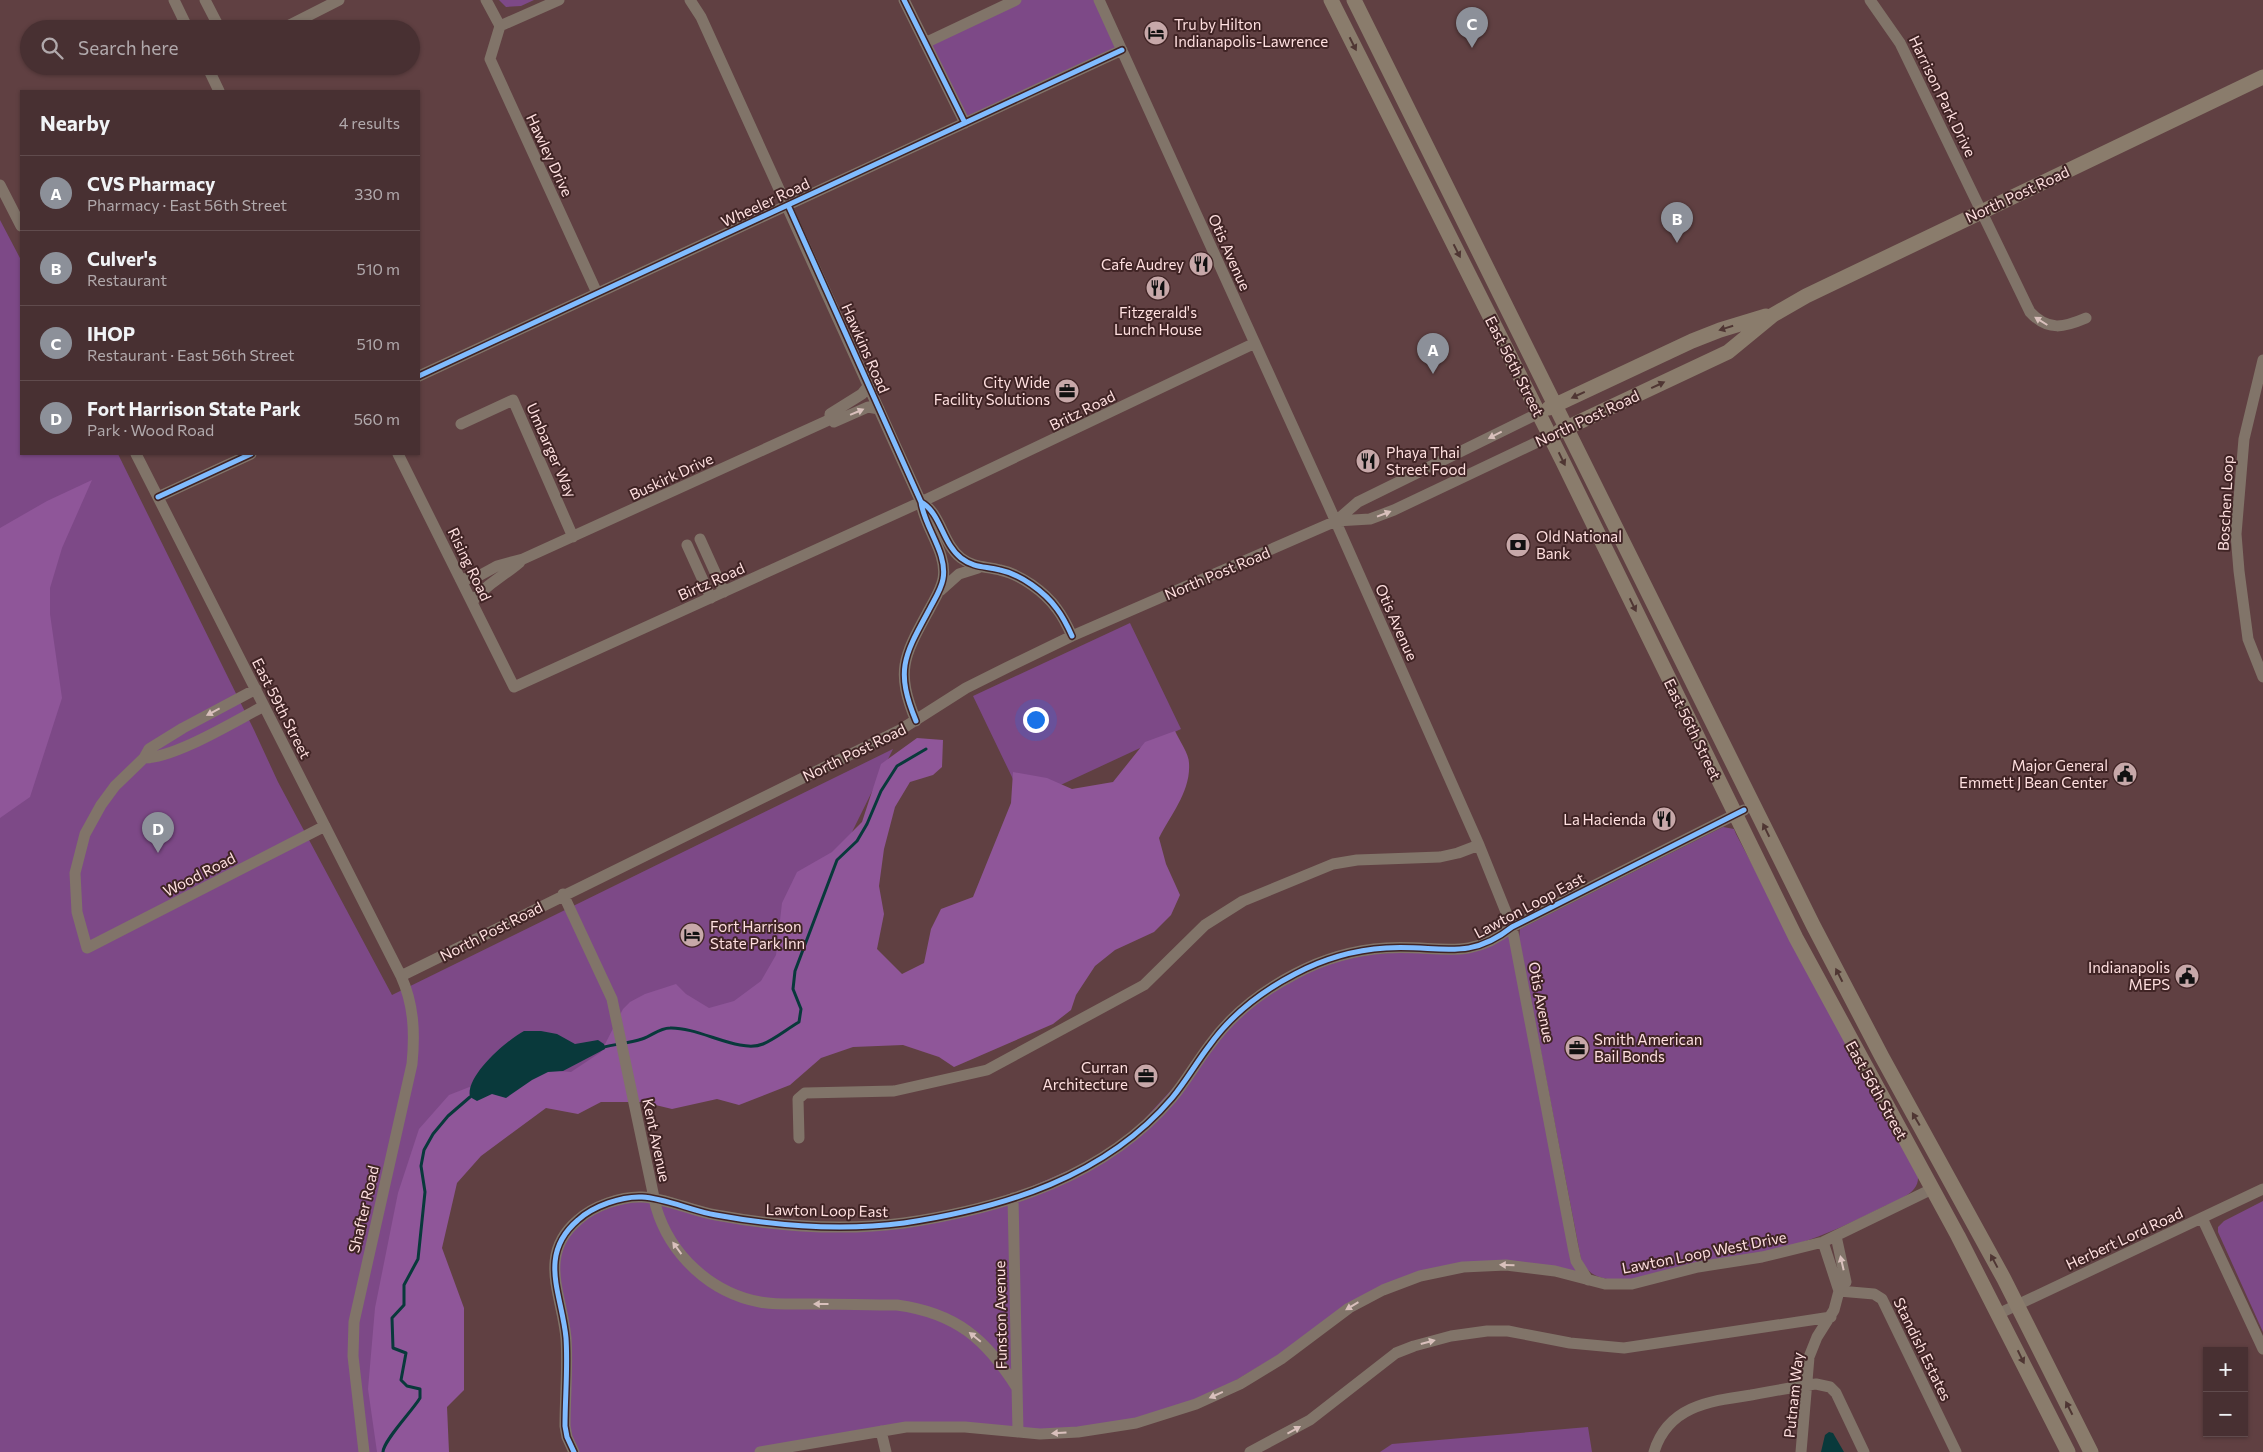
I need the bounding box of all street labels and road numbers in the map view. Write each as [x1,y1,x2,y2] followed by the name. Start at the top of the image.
[1906,32,1980,160] street label: Harrison Park Drive
[523,111,577,199] street label: Hawley Drive
[1962,162,2072,226] street label: North Post Road
[718,174,812,230] street label: Wheeler Road
[1205,211,1255,293] street label: Otis Avenue
[838,300,894,396] street label: Hawkins Road
[1482,313,1548,419] street label: East 56th Street
[1046,386,1118,434] street label: Britz Road
[1532,386,1642,450] street label: North Post Road
[523,400,581,500] street label: Umbarger Way
[626,449,716,503] street label: Buskirk Drive
[2213,454,2237,551] street label: Boschen Loop
[445,524,495,604] street label: Rising Road
[1162,543,1272,603] street label: North Post Road
[675,558,747,604] street label: Birtz Road
[1372,581,1422,663] street label: Otis Avenue
[249,655,315,761] street label: East 59th Street
[1661,675,1725,783] street label: East 56th Street
[799,719,909,785] street label: North Post Road
[160,848,238,900] street label: Wood Road
[1471,868,1587,942] street label: Lawton Loop East
[437,897,545,965] street label: North Post Road
[1525,960,1559,1044] street label: Otis Avenue
[1842,1037,1912,1143] street label: East 56th Street
[639,1097,675,1184] street label: Kent Avenue
[344,1164,382,1254] street label: Shafter Road
[766,1200,888,1220] street label: Lawton Loop East
[2063,1203,2185,1273] street label: Herbert Lord Road
[1620,1227,1788,1277] street label: Lawton Loop West Drive
[990,1260,1010,1369] street label: Funston Avenue
[1890,1295,1956,1404] street label: Standish Estates
[1780,1351,1806,1439] street label: Putnam Way

